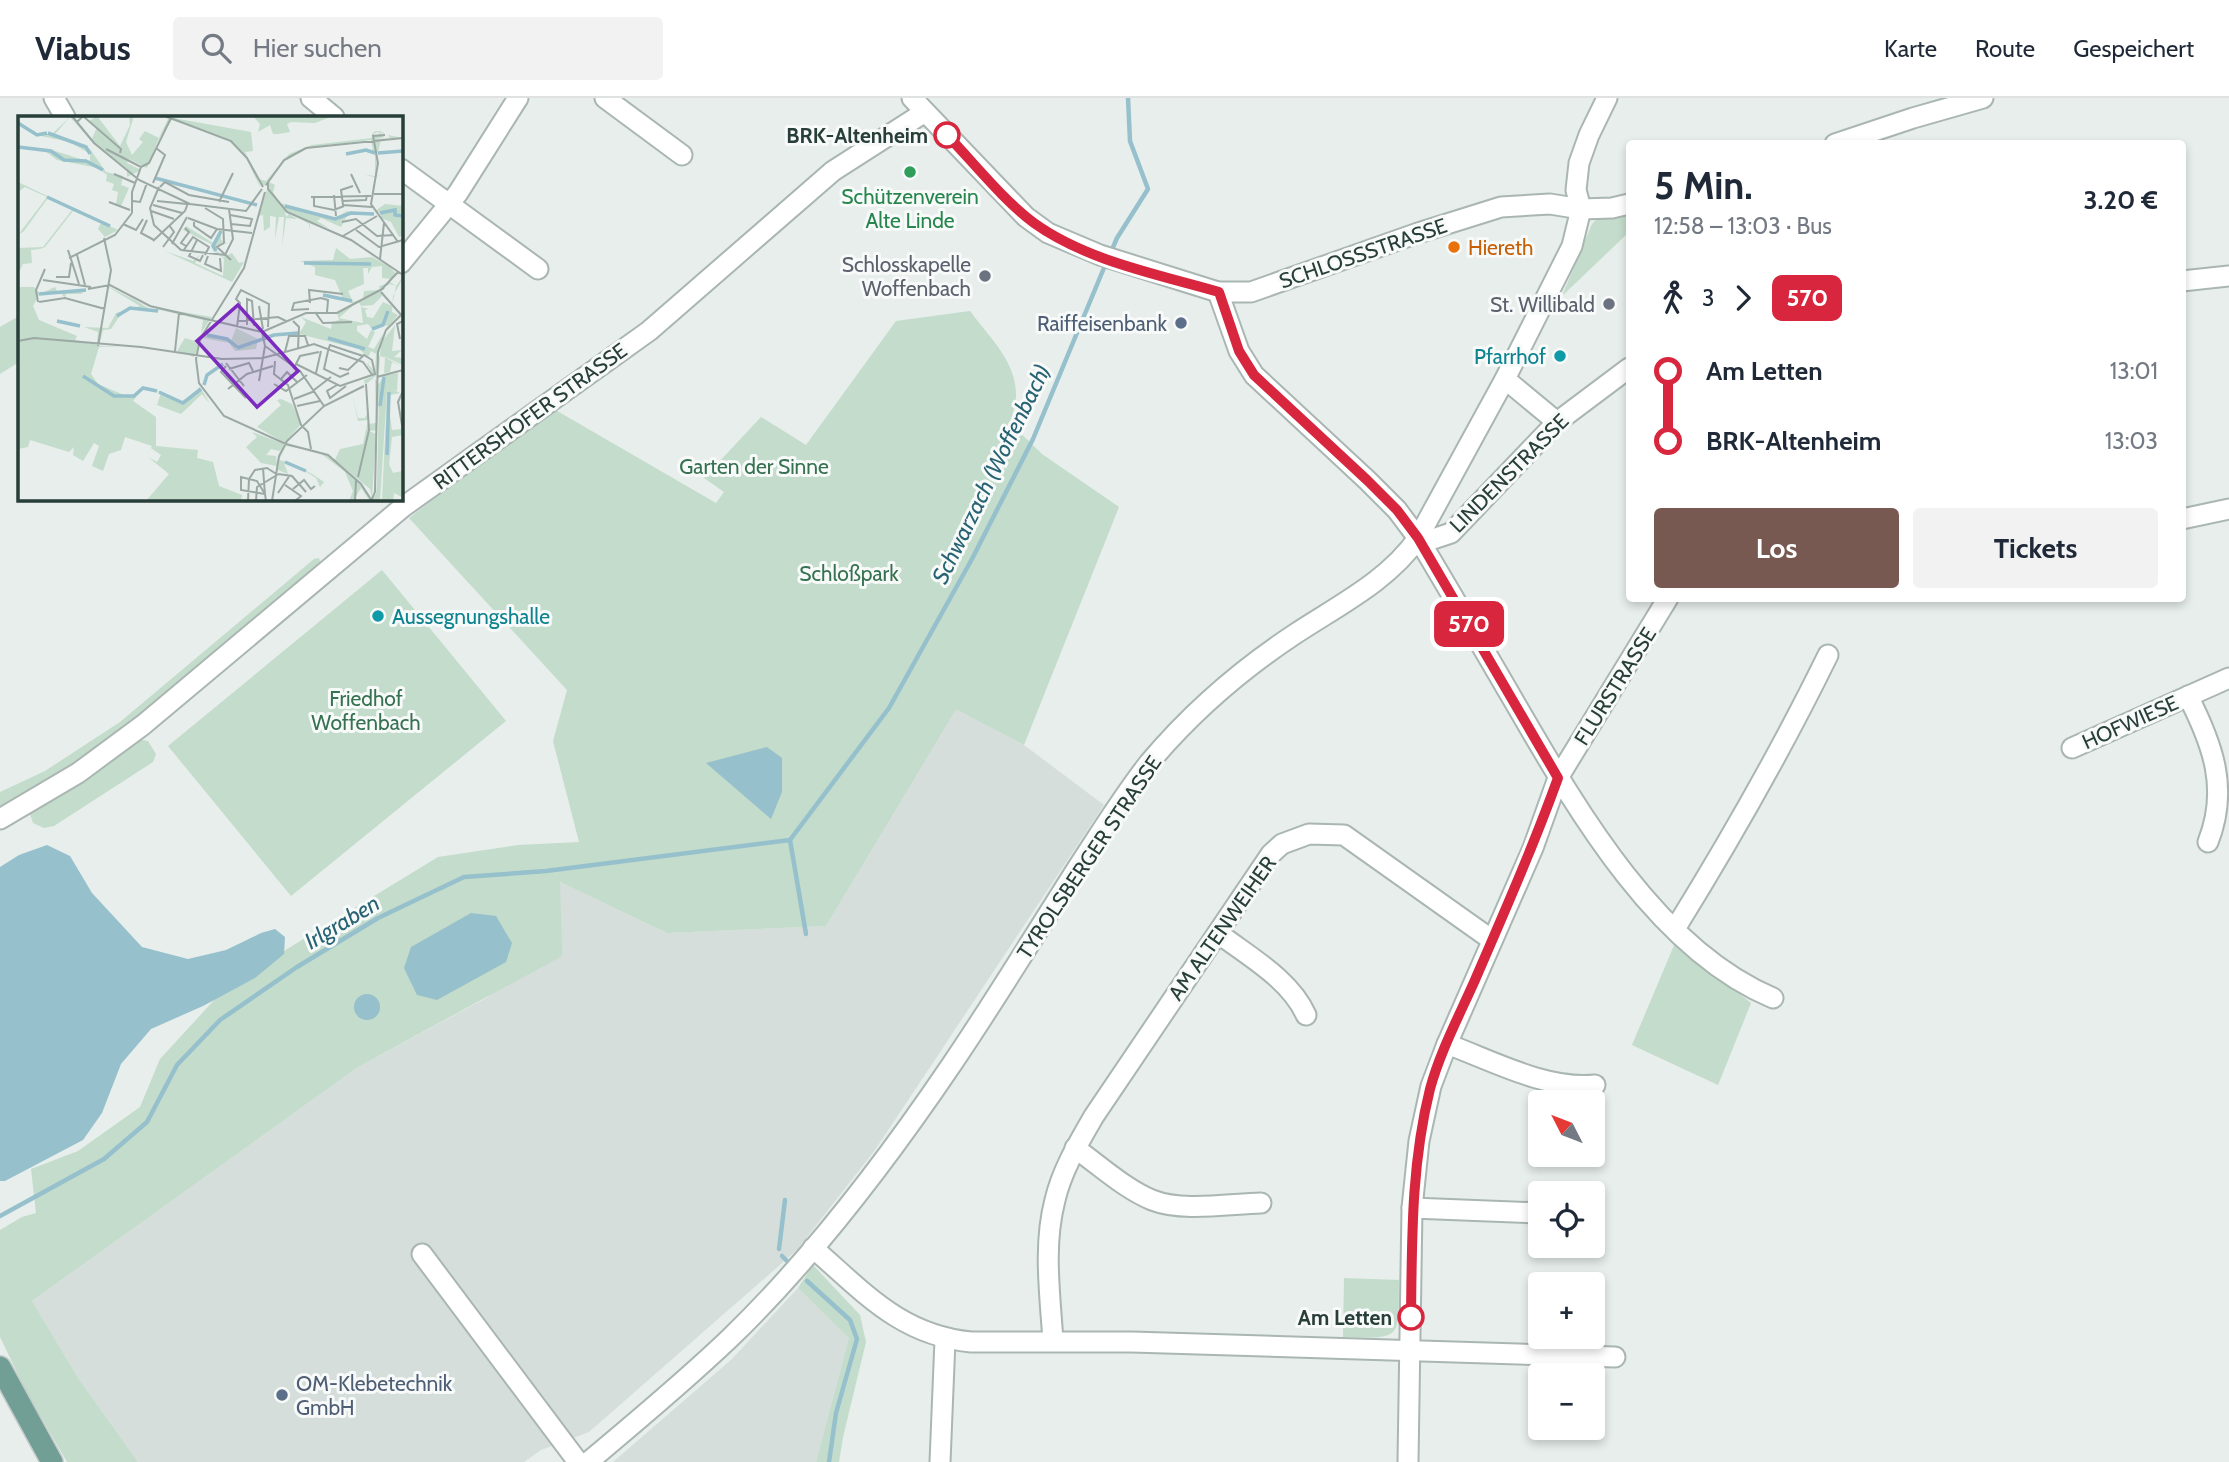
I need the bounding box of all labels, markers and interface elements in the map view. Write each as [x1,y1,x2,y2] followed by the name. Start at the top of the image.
[173,17,663,80] search box
[35,28,131,68] text: Viabus
[197,29,235,67] icon: search
[253,32,382,64] text: Hier suchen
[1884,34,1937,63] text: Karte
[1975,34,2035,63] text: Route
[2073,34,2194,63] text: Gespeichert
[18,116,402,500] inset map
[934,122,960,148] marker: BRK-Altenheim
[786,123,928,148] place label: BRK-Altenheim
[1654,162,1753,209] text: 5 Min.
[902,164,918,180] marker: Schützenverein Alte Linde
[841,184,979,233] place label: Schützenverein Alte Linde
[2084,184,2158,216] text: 3.20 €
[1654,212,1832,240] text: 12:58 – 13:03 · Bus
[1276,213,1450,293] street label: SCHLOSSSTRASSE
[1468,235,1533,260] place label: Hiereth
[1446,239,1462,255] marker: Hiereth
[842,252,971,301] place label: Schlosskapelle Woffenbach
[977,268,993,284] marker: Schlosskapelle Woffenbach
[1654,279,1692,317] icon: walk
[1724,279,1762,317] icon: forward
[1786,283,1828,312] text: 570
[1702,284,1714,312] text: 3
[1490,292,1595,317] place label: St. Willibald
[1601,296,1617,312] marker: St. Willibald
[1037,311,1168,336] place label: Raiffeisenbank
[1173,315,1189,331] marker: Raiffeisenbank
[428,337,632,495] street label: RITTERSHOFER STRASSE
[1474,344,1546,369] place label: Pfarrhof
[1552,348,1568,364] marker: Pfarrhof
[1706,355,1823,387] text: Am Letten
[2110,357,2158,385] text: 13:01
[926,360,1056,588] water label: Schwarzach (Woffenbach)
[1444,408,1574,538] street label: LINDENSTRASSE
[1706,425,1881,457] text: BRK-Altenheim
[2105,427,2158,455] text: 13:03
[679,454,829,479] park label: Garten der Sinne
[1654,508,1899,588] button: Los
[1913,508,2158,588] button: Tickets
[799,561,899,586] park label: Schloßpark
[1429,601,1509,647] line badge: 570
[392,604,550,629] place label: Aussegnungshalle
[370,608,386,624] marker: Aussegnungshalle
[1448,609,1490,638] text: 570
[1569,622,1661,750] street label: FLURSTRASSE
[311,686,421,735] park label: Friedhof Woffenbach
[2078,690,2182,754] street label: HOFWIESE
[1012,751,1166,963] street label: TYROLSBERGER STRASSE
[1163,851,1281,1005] street label: AM ALTENWEIHER
[300,889,384,955] water label: Irlgraben
[1528,1090,1605,1167] north arrow
[1528,1090,1605,1440] map controls
[1528,1181,1605,1258] button: locate
[1528,1272,1605,1349] button: +
[1398,1304,1424,1330] marker: Am Letten
[1298,1305,1392,1330] place label: Am Letten
[1528,1363,1605,1440] button: −
[296,1371,453,1420] place label: OM-Klebetechnik GmbH
[274,1387,290,1403] marker: OM-Klebetechnik GmbH

